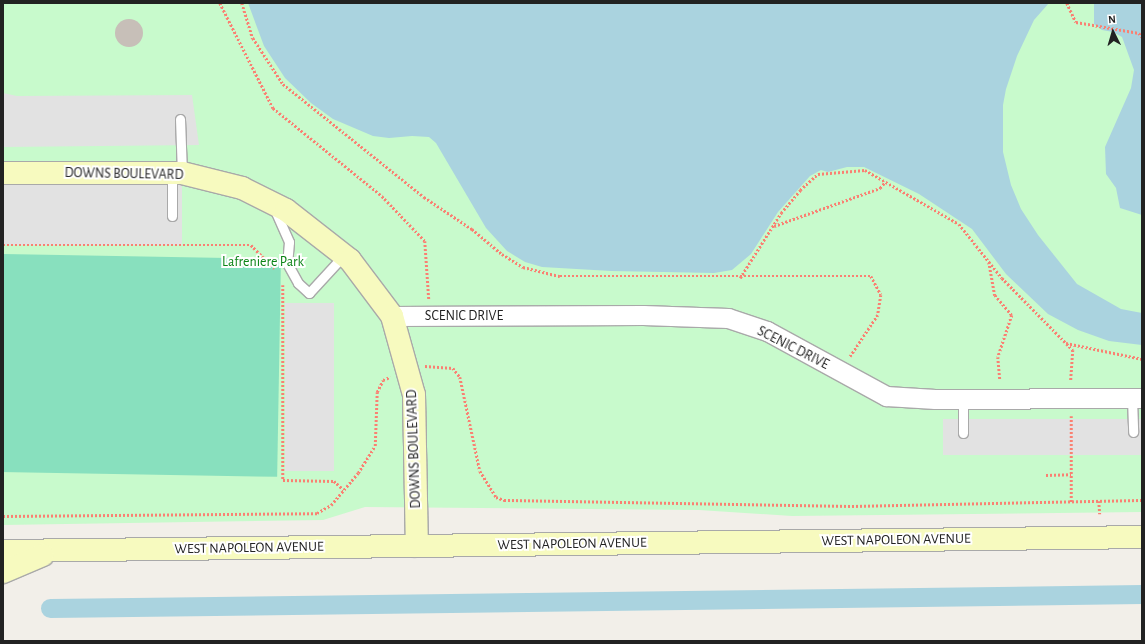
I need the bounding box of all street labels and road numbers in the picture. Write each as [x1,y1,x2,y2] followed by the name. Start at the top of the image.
[64,165,184,183] street label: DOWNS BOULEVARD
[425,308,503,324] street label: SCENIC DRIVE
[754,323,832,373] street label: SCENIC DRIVE
[404,389,424,509] street label: DOWNS BOULEVARD
[821,530,971,550] street label: WEST NAPOLEON AVENUE
[497,534,647,554] street label: WEST NAPOLEON AVENUE
[174,538,324,558] street label: WEST NAPOLEON AVENUE

